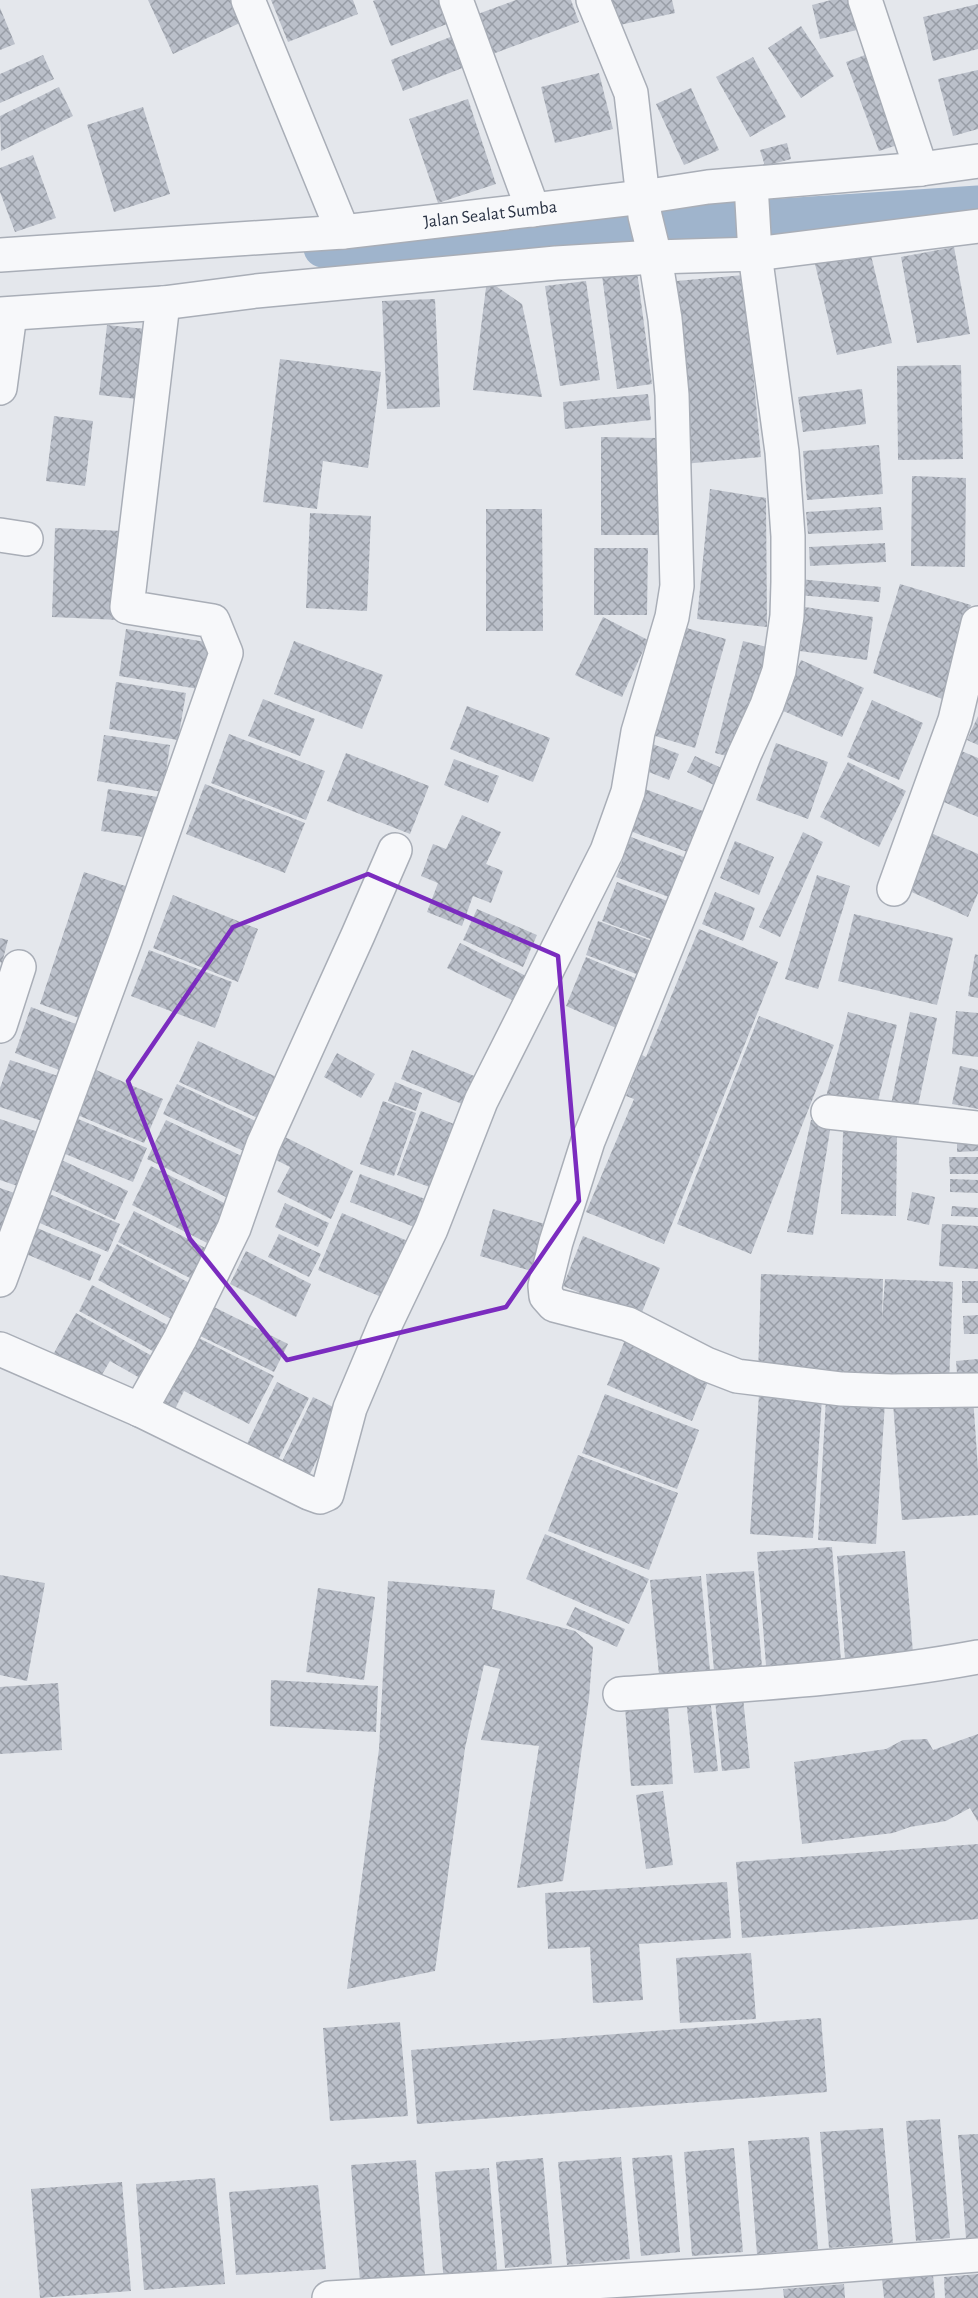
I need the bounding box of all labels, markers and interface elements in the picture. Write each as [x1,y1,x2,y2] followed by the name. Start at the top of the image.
[423,198,558,232] street label: Jalan Sealat Sumba

